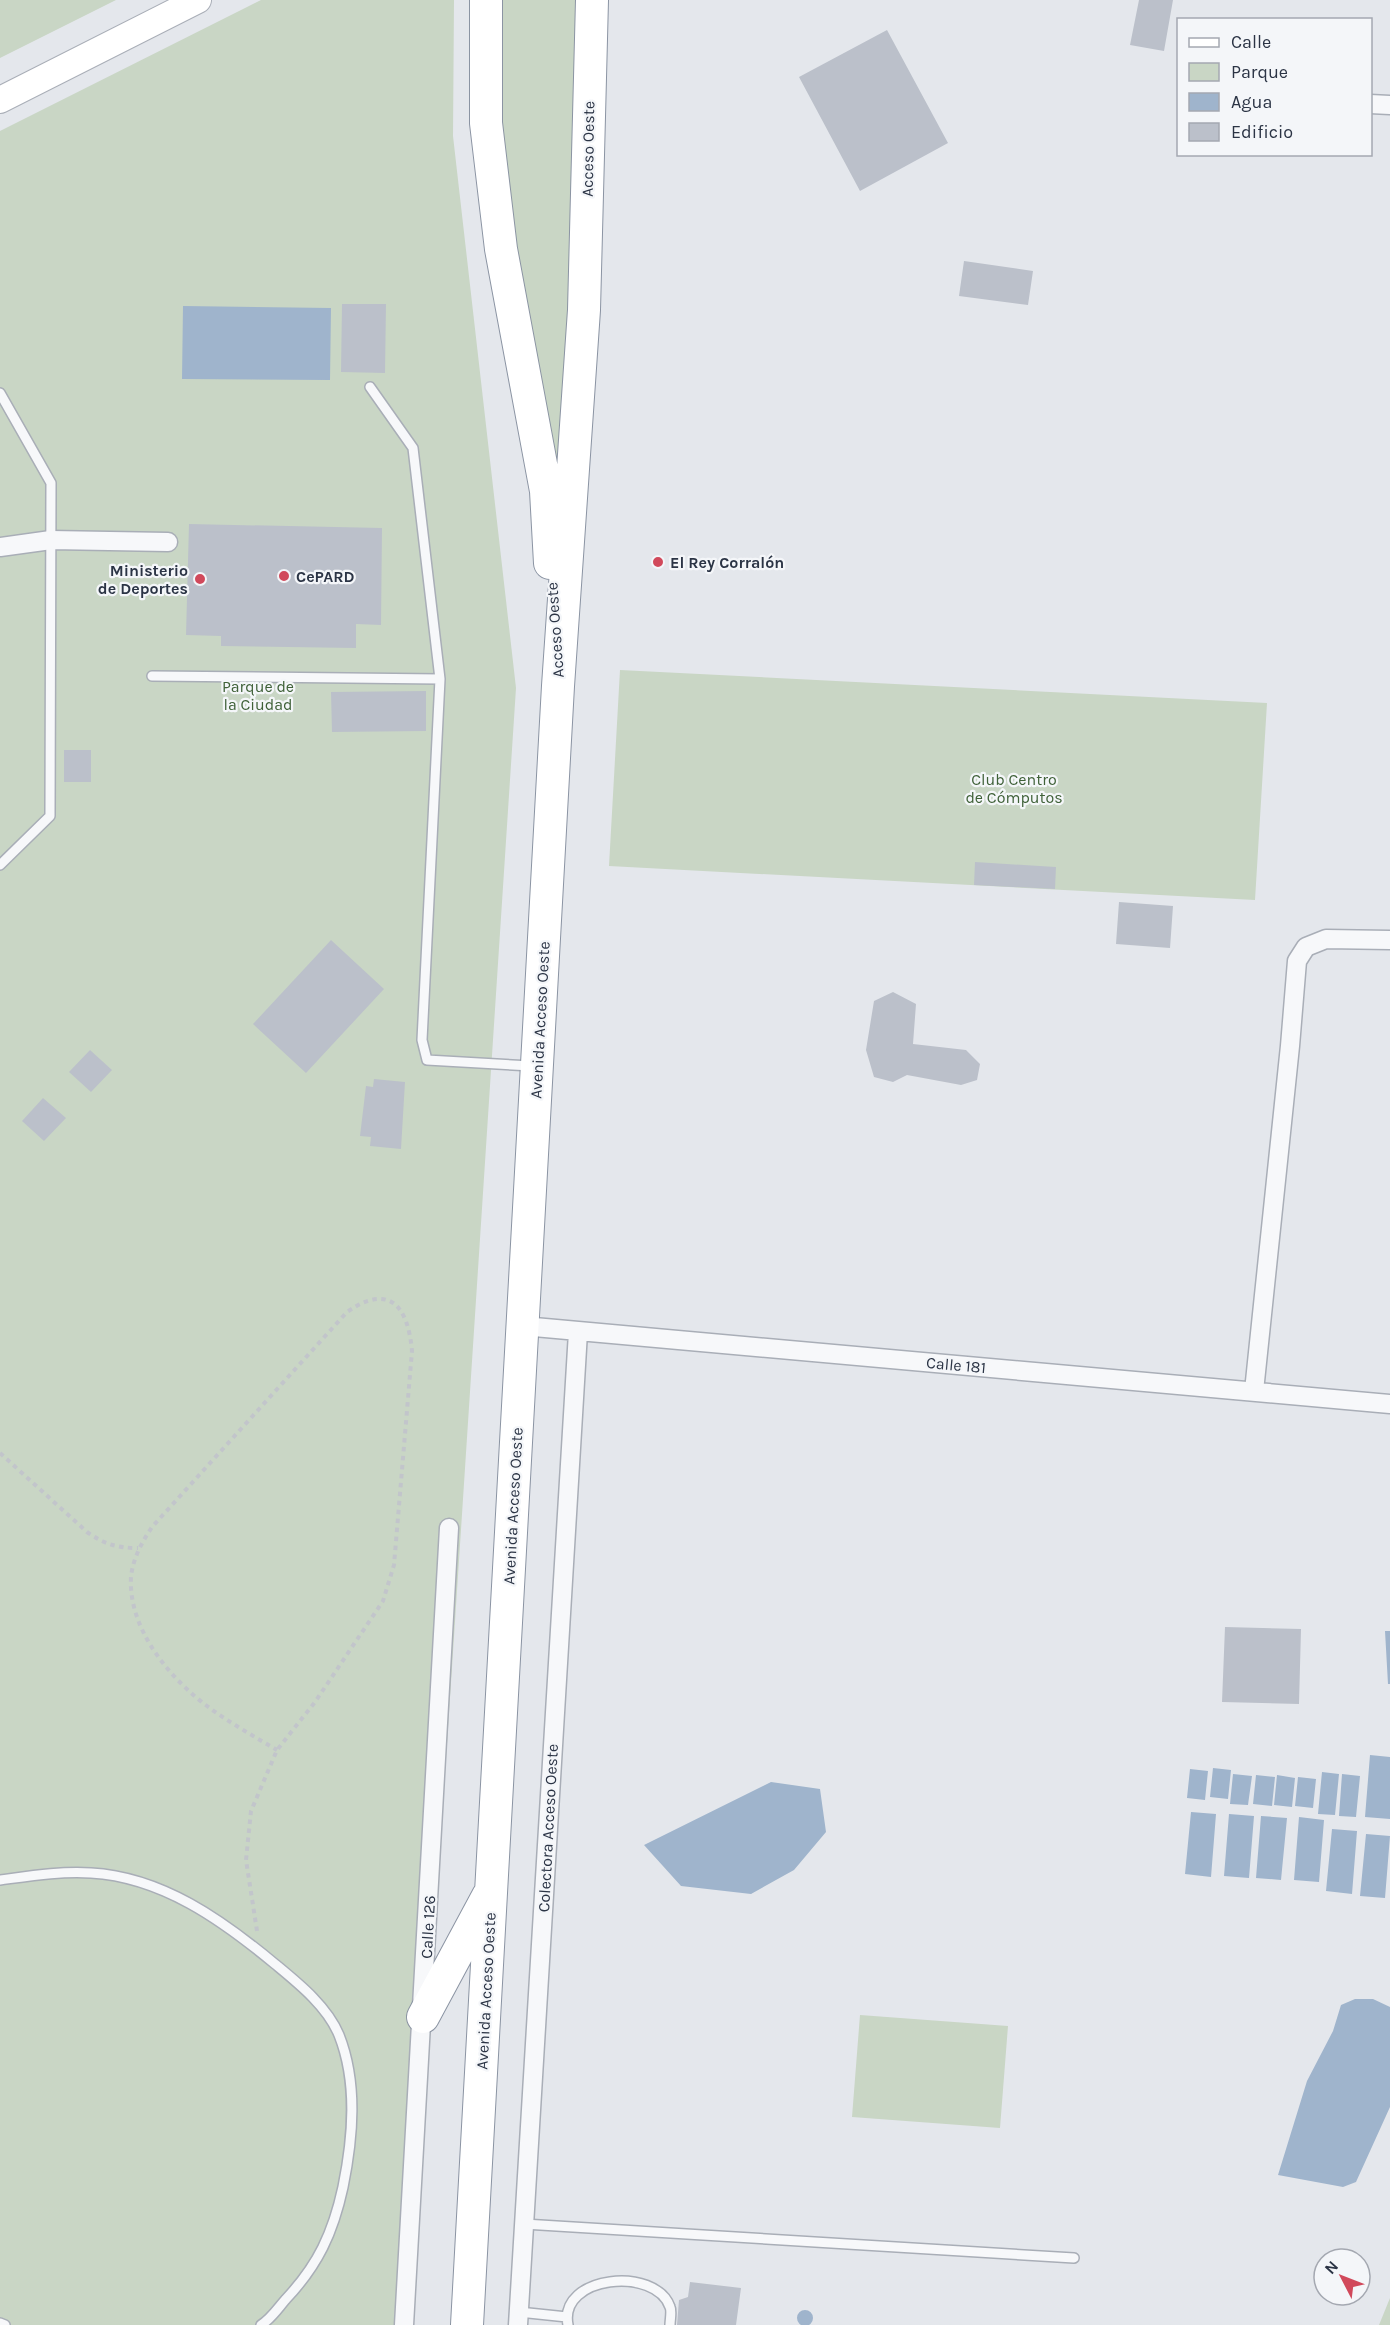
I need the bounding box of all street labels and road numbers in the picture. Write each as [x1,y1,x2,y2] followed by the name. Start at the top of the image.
[578,101,598,197] street label: Acceso Oeste
[542,581,568,679] street label: Acceso Oeste
[526,941,554,1099] street label: Avenida Acceso Oeste
[925,1353,987,1377] street label: Calle 181
[499,1427,527,1585] street label: Avenida Acceso Oeste
[534,1743,562,1913] street label: Colectora Acceso Oeste
[417,1895,439,1959] street label: Calle 126
[472,1912,500,2070] street label: Avenida Acceso Oeste

